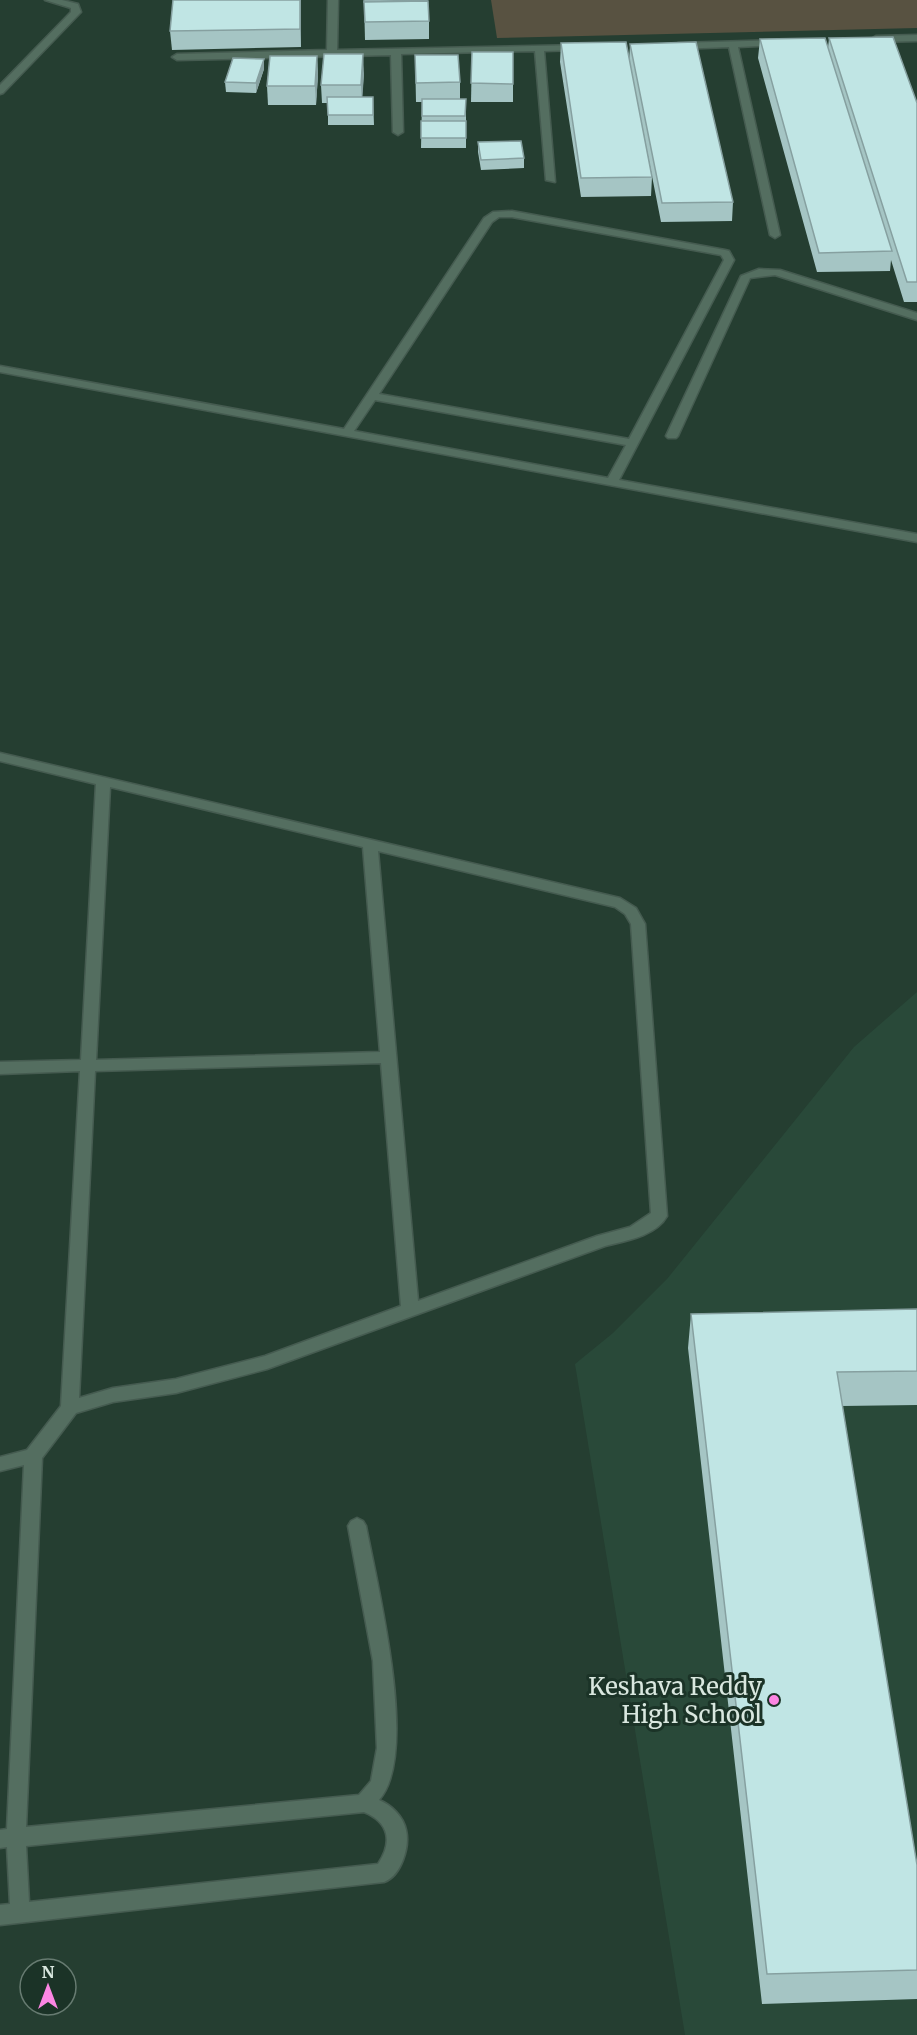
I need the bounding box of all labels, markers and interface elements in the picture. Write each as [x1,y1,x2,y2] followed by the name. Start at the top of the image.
[588,1671,762,1730] place label: Keshava Reddy High School
[767,1693,781,1707] marker: Keshava Reddy High School
[18,1957,78,2017] north arrow
[42,1962,55,1982] text: N

